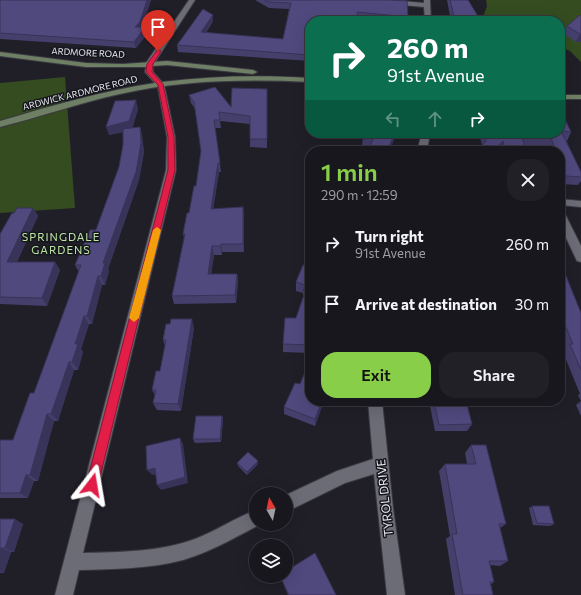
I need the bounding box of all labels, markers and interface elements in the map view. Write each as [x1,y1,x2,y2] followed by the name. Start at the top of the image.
[141,10,175,51] pin
[147,16,169,38] icon: arrive
[387,30,468,64] text: 260 m
[321,32,373,84] icon: right
[51,45,125,60] street label: ARDMORE ROAD
[387,64,485,86] text: 91st Avenue
[21,73,139,112] street label: ARDWICK ARDMORE ROAD
[382,108,404,130] icon: left
[424,108,446,130] icon: ahead
[466,108,488,130] icon: right
[321,157,378,186] text: 1 min
[507,159,549,201] button: close
[321,187,398,203] text: 290 m · 12:59
[355,227,424,245] text: Turn right
[22,230,100,256] district label: SPRINGDALE GARDENS
[321,233,343,255] icon: right
[506,235,549,253] text: 260 m
[355,245,425,261] text: 91st Avenue
[321,293,343,315] icon: arrive
[355,295,497,313] text: Arrive at destination
[515,295,549,313] text: 30 m
[321,352,431,398] button: Exit
[439,352,549,398] button: Share
[373,459,395,538] street label: TYROL DRIVE
[71,464,113,506] position arrow
[249,487,293,531] north arrow
[249,487,293,583] map controls
[249,539,293,583] button: layers

